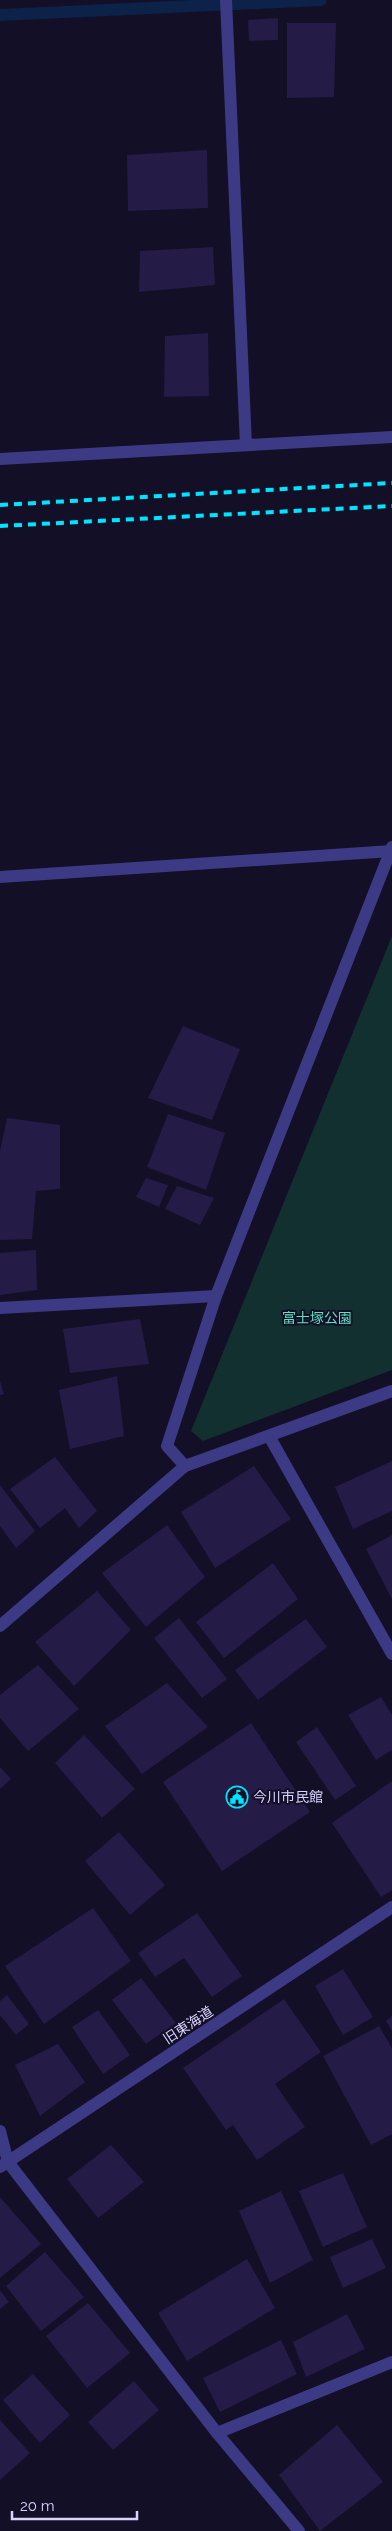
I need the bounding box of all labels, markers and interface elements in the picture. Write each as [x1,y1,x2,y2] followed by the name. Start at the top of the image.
[282,1310,352,1326] park label: 富士塚公園
[225,1785,249,1809] public building icon: 今川市民館
[253,1789,323,1805] place label: 今川市民館
[160,2003,216,2047] street label: 旧東海道
[12,2488,138,2520] scale bar
[20,2497,55,2515] text: 20 m

